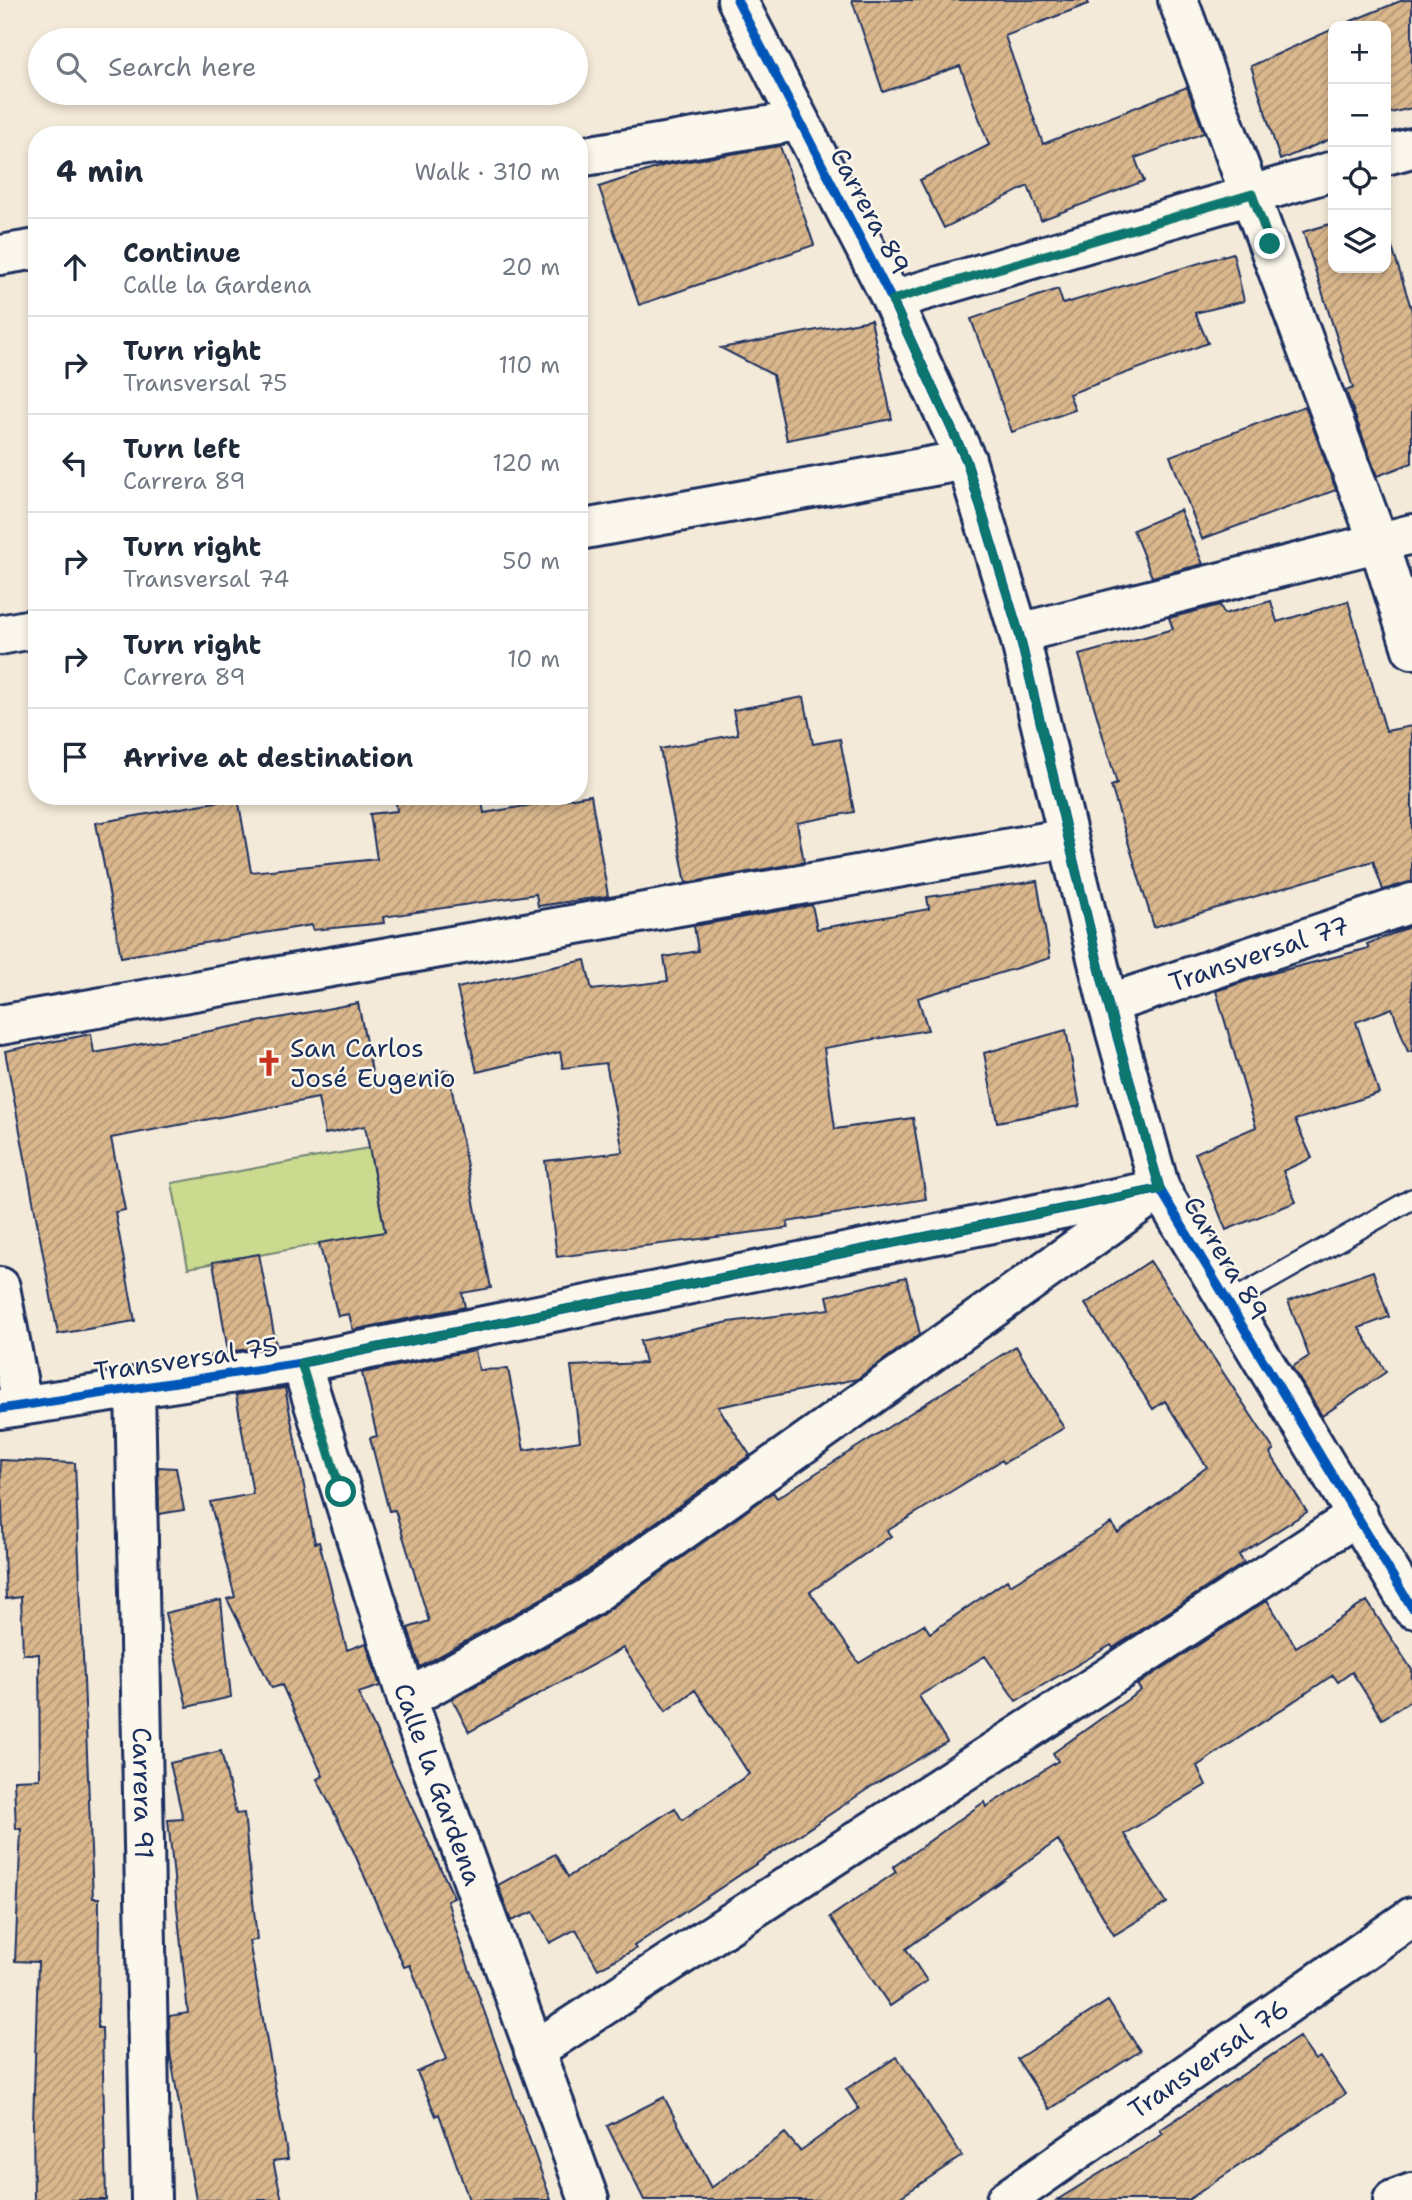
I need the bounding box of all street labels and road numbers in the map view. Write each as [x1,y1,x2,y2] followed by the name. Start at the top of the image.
[822,141,918,280] street label: Carrera 89
[1164,907,1353,1000] street label: Transversal 77
[1176,1189,1277,1326] street label: Carrera 89
[91,1328,280,1389] street label: Transversal 75
[386,1679,491,1890] street label: Calle la Gardena
[125,1727,162,1859] street label: Carrera 91
[1121,1990,1296,2127] street label: Transversal 76

